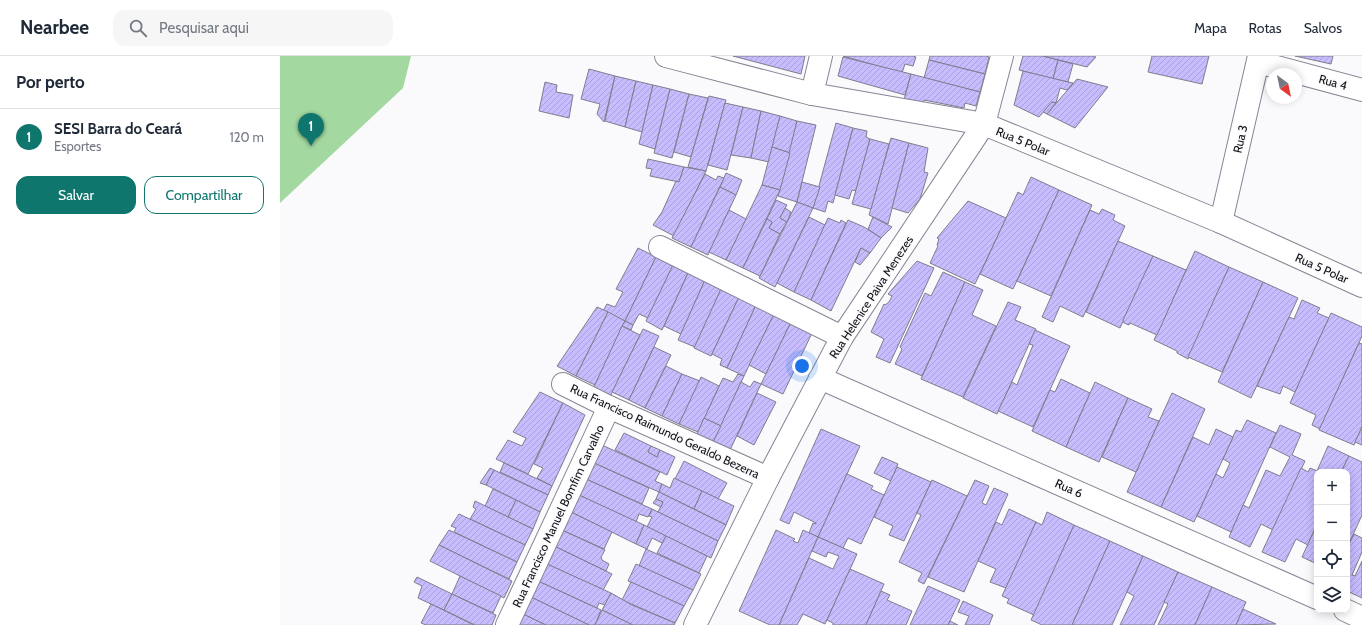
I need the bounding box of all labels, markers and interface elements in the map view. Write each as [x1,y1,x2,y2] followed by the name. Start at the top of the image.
[113,10,393,46] search box
[20,16,89,39] text: Nearbee
[127,17,149,39] icon: search
[159,19,249,37] text: Pesquisar aqui
[1194,19,1227,37] text: Mapa
[1249,19,1282,37] text: Rotas
[1304,19,1342,37] text: Salvos
[1266,68,1302,104] north arrow
[1317,71,1349,93] street label: Rua 4
[16,72,85,92] text: Por perto
[298,113,324,146] pin: 1
[54,120,182,138] text: SESI Barra do Ceará
[994,123,1052,159] street label: Rua 5 Polar
[1230,124,1250,154] street label: Rua 3
[27,129,31,145] text: 1
[230,129,264,145] text: 120 m
[54,138,101,154] text: Esportes
[16,176,136,214] button: Salvar
[144,176,264,214] button: Compartilhar
[826,233,916,361] street label: Rua Helenice Paiva Menezes
[1293,250,1351,286] street label: Rua 5 Polar
[792,356,812,376] your location
[568,380,762,482] street label: Rua Francisco Raimundo Geraldo Bezerra
[509,422,607,610] street label: Rua Francisco Manuel Bomfim Carvalho
[1314,469,1350,613] map controls
[1314,469,1350,505] button: +
[1053,475,1085,501] street label: Rua 6
[1314,505,1350,541] button: −
[1314,541,1350,577] button: locate
[1314,577,1350,613] button: layers

